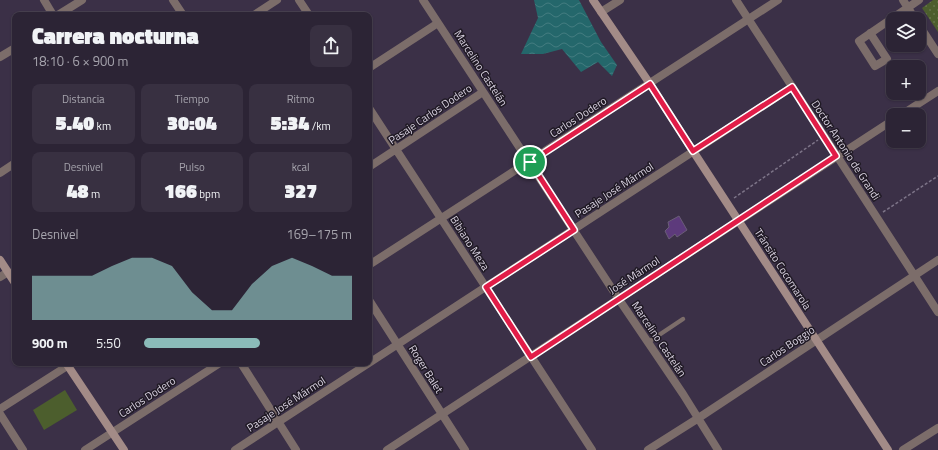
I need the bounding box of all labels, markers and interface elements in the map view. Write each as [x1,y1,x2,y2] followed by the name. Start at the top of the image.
[886,12,926,148] map controls
[886,12,926,52] button: layers
[32,19,199,53] text: Carrera nocturna
[310,25,352,67] button: share
[450,27,512,109] street label: Marcelino Castelán
[32,51,128,71] text: 18:10 · 6 × 900 m
[886,60,926,100] button: +
[385,80,475,148] street label: Pasaje Carlos Dodero
[62,91,105,107] text: Distancia
[175,91,209,107] text: Tiempo
[287,91,315,107] text: Ritmo
[546,92,610,141] street label: Carlos Dodero
[808,97,884,203] street label: Doctor Antonio de Grandi
[56,107,94,138] text: 5.40
[167,107,217,138] text: 30:04
[271,107,309,138] text: 5:34
[886,108,926,148] button: −
[94,118,111,134] text: km
[309,118,331,134] text: /km
[513,145,547,179] pin
[519,151,541,173] icon: arrive
[571,158,657,222] street label: Pasaje José Mármol
[64,159,103,175] text: Desnivel
[179,159,205,175] text: Pulso
[292,159,310,175] text: kcal
[67,175,89,206] text: 48
[164,175,197,206] text: 166
[284,175,317,206] text: 327
[89,186,100,202] text: m
[197,186,220,202] text: bpm
[446,213,494,274] street label: Bibiano Meza
[32,224,79,244] text: Desnivel
[286,224,352,244] text: 169–175 m
[751,225,816,313] street label: Tránsito Cocomarola
[605,252,663,298] street label: José Mármol
[628,298,690,380] street label: Marcelino Castelán
[756,322,818,370] street label: Carlos Boggio
[32,333,68,353] text: 900 m
[96,333,121,353] text: 5:50
[405,342,447,396] street label: Roger Balet
[115,372,179,421] street label: Carlos Dodero
[243,372,329,436] street label: Pasaje José Mármol

